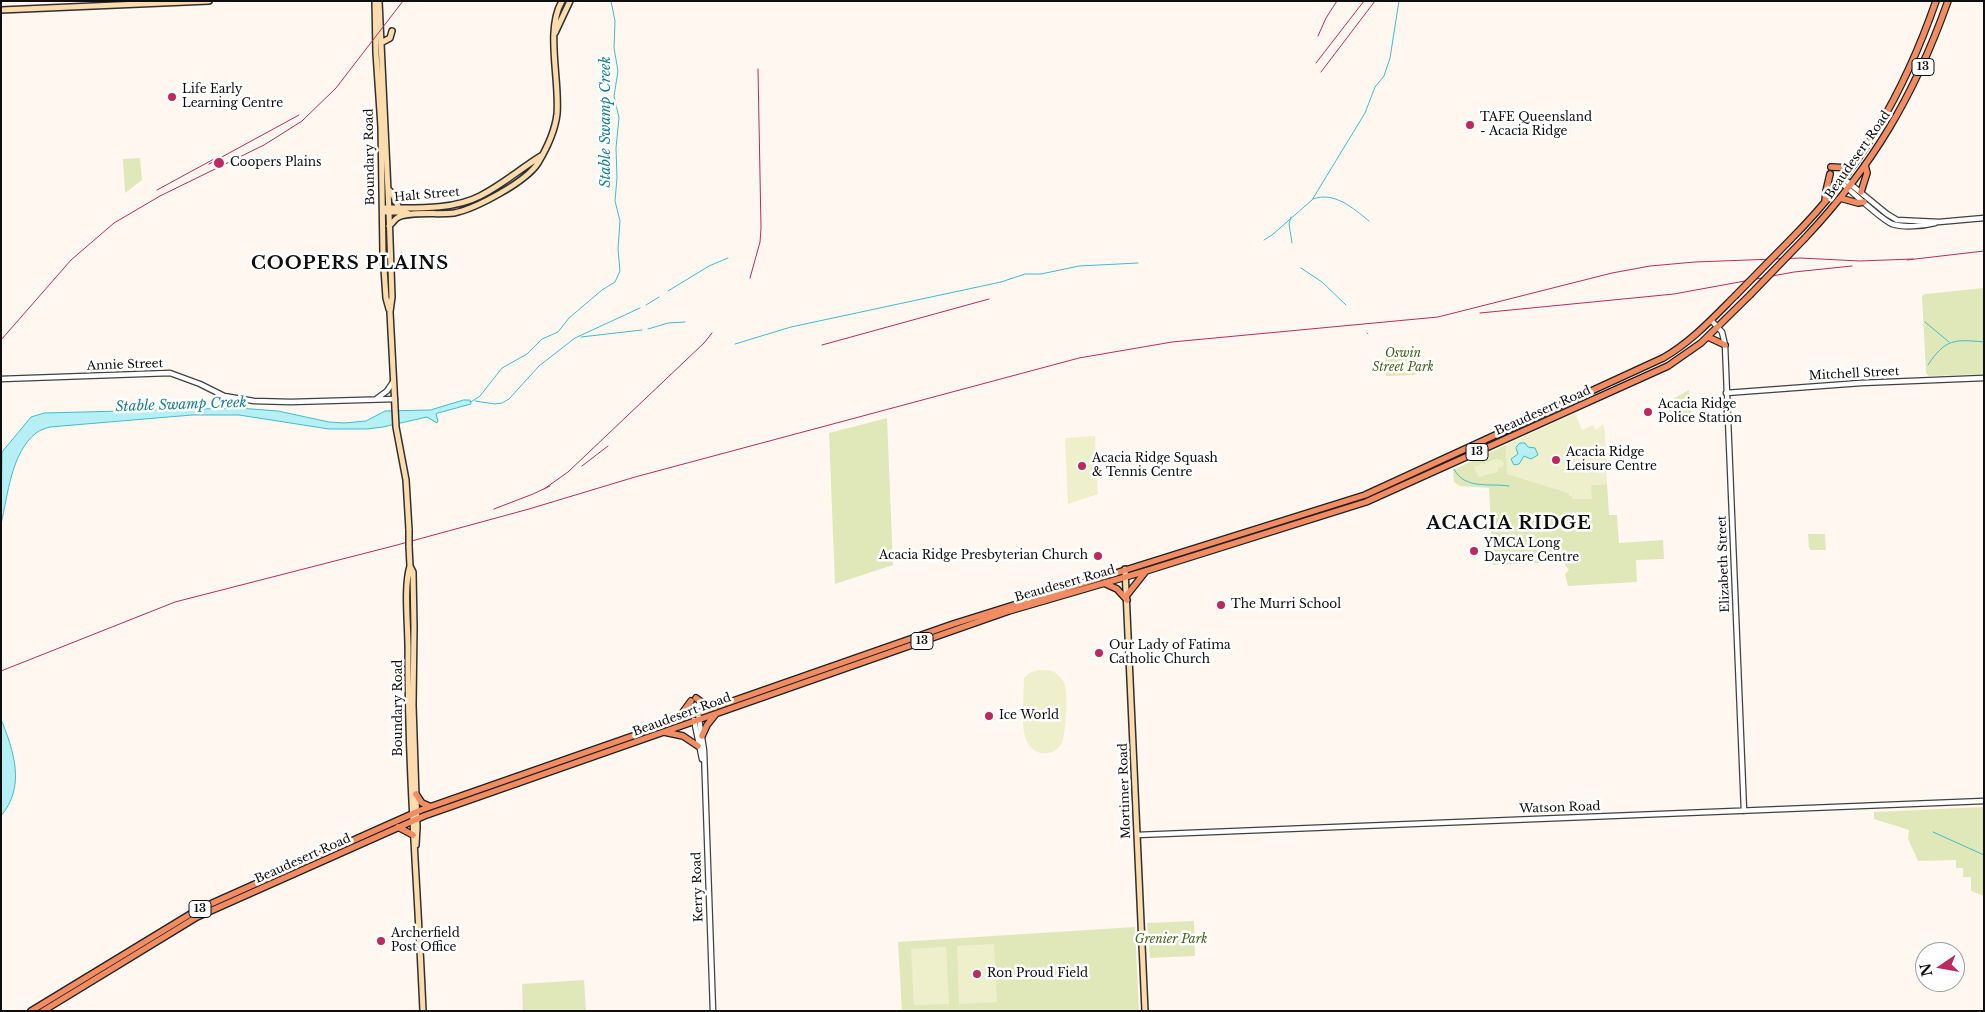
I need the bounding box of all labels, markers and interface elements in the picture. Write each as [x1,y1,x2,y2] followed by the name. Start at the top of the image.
[598,56,614,188] water label: Stable Swamp Creek
[1912,58,1934,76] road number: 13
[182,83,283,111] place label: Life Early Learning Centre
[166,91,178,103] marker: Life Early Learning Centre
[362,108,378,206] street label: Boundary Road
[1822,108,1894,202] street label: Beaudesert Road
[1480,111,1592,139] place label: TAFE Queensland - Acacia Ridge
[1464,119,1476,131] marker: TAFE Queensland - Acacia Ridge
[212,156,226,170] marker: Coopers Plains
[230,156,322,170] place label: Coopers Plains
[394,185,460,205] street label: Halt Street
[249,253,451,275] district label: COOPERS PLAINS
[1372,347,1434,375] park label: Oswin Street Park
[87,356,163,374] street label: Annie Street
[1808,364,1900,384] street label: Mitchell Street
[1493,383,1593,439] street label: Beaudesert Road
[115,394,247,416] water label: Stable Swamp Creek
[1658,398,1742,426] place label: Acacia Ridge Police Station
[1642,406,1654,418] marker: Acacia Ridge Police Station
[1466,444,1488,461] road number: 13
[1566,446,1657,474] place label: Acacia Ridge Leisure Centre
[1092,452,1218,480] place label: Acacia Ridge Squash & Tennis Centre
[1550,454,1562,466] marker: Acacia Ridge Leisure Centre
[1076,460,1088,472] marker: Acacia Ridge Squash & Tennis Centre
[1425,513,1593,535] district label: ACACIA RIDGE
[1715,515,1733,613] street label: Elizabeth Street
[1484,537,1579,565] place label: YMCA Long Daycare Centre
[1468,545,1480,557] marker: YMCA Long Daycare Centre
[879,549,1088,563] place label: Acacia Ridge Presbyterian Church
[1092,550,1104,562] marker: Acacia Ridge Presbyterian Church
[1013,563,1117,605] street label: Beaudesert Road
[1231,598,1341,612] place label: The Murri School
[1215,599,1227,611] marker: The Murri School
[911,632,933,649] road number: 13
[1109,639,1231,667] place label: Our Lady of Fatima Catholic Church
[1093,647,1105,659] marker: Our Lady of Fatima Catholic Church
[392,660,406,756] street label: Boundary Road
[631,690,733,740] street label: Beaudesert Road
[999,709,1059,723] place label: Ice World
[983,710,995,722] marker: Ice World
[1116,743,1134,839] street label: Mortimer Road
[1519,799,1601,817] street label: Watson Road
[253,831,353,887] street label: Beaudesert Road
[690,852,706,922] street label: Kerry Road
[189,901,211,918] road number: 13
[391,927,460,955] place label: Archerfield Post Office
[1135,933,1207,947] park label: Grenier Park
[375,935,387,947] marker: Archerfield Post Office
[1915,942,1965,992] north arrow
[1916,962,1936,978] text: N
[987,967,1088,981] place label: Ron Proud Field
[971,968,983,980] marker: Ron Proud Field

